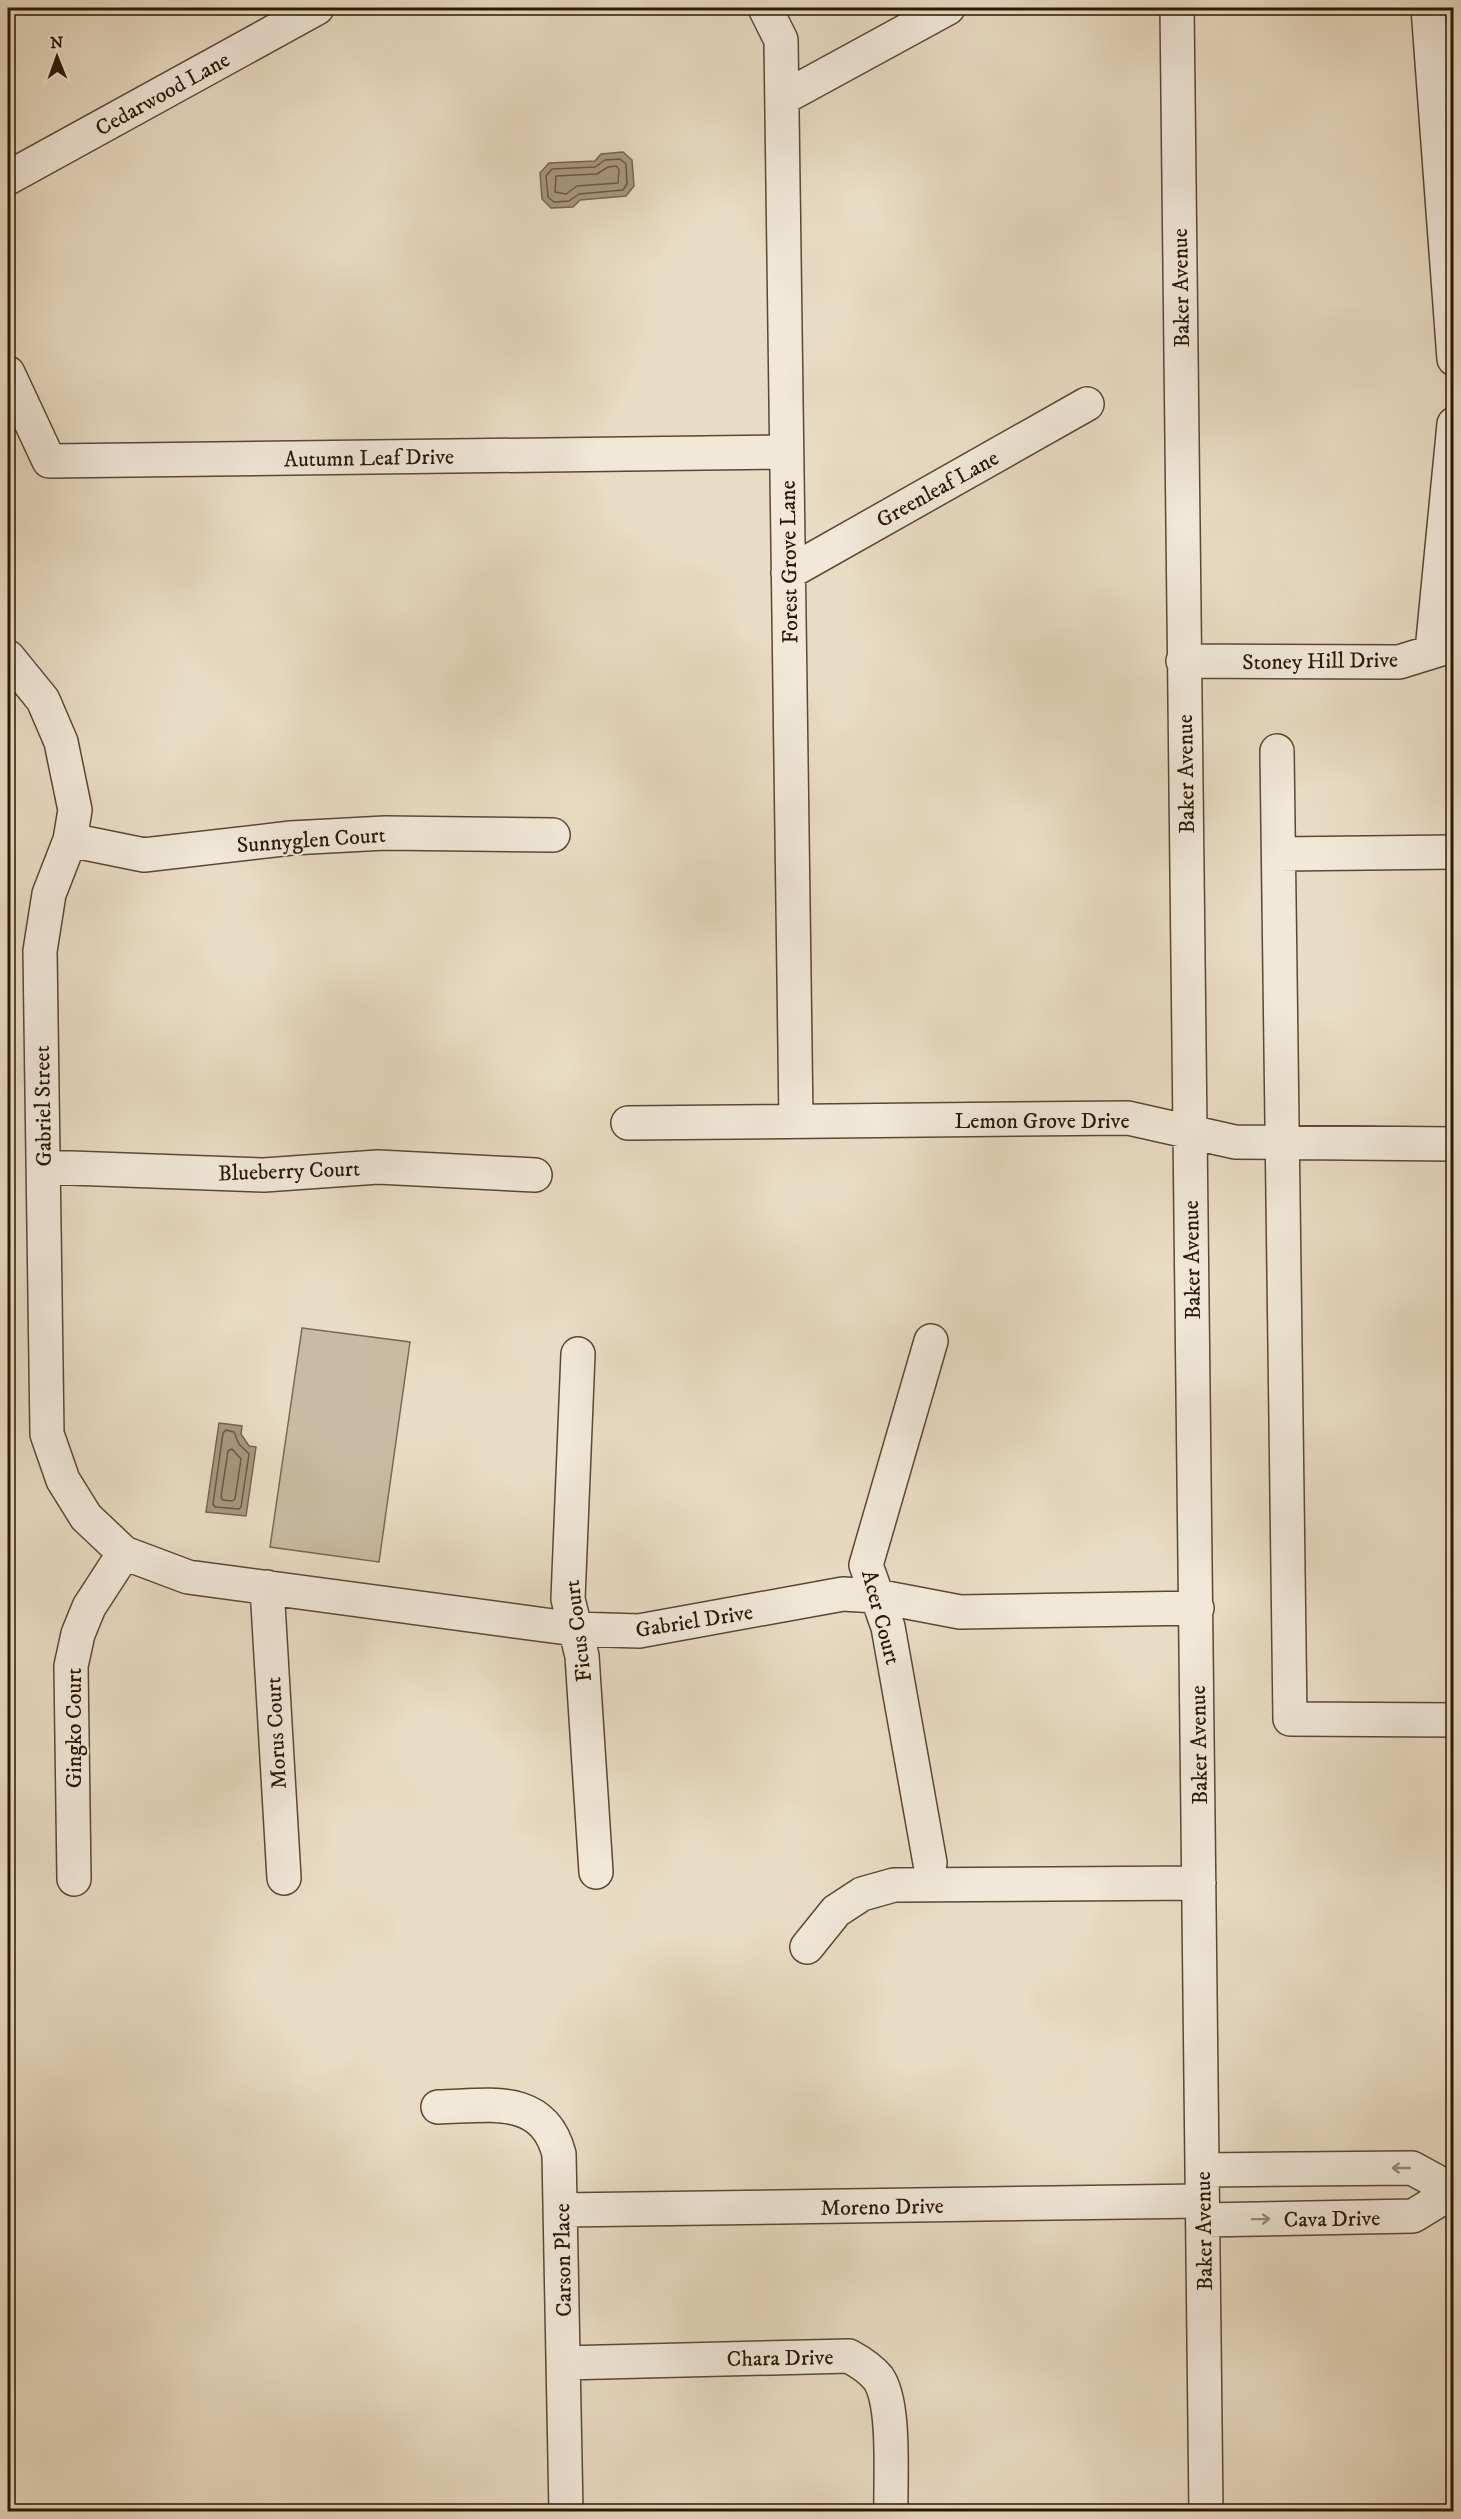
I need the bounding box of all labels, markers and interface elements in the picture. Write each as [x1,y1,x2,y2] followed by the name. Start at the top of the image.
[27,27,87,87] north arrow
[50,33,63,53] text: N
[91,46,235,142] street label: Cedarwood Lane
[1167,228,1196,348] street label: Baker Avenue
[284,444,454,473] street label: Autumn Leaf Drive
[872,445,1004,534] street label: Greenleaf Lane
[775,480,804,644] street label: Forest Grove Lane
[1242,647,1398,676] street label: Stoney Hill Drive
[1172,714,1201,834] street label: Baker Avenue
[236,822,386,859] street label: Sunnyglen Court
[29,1045,58,1167] street label: Gabriel Street
[954,1108,1130,1135] street label: Lemon Grove Drive
[218,1156,361,1187] street label: Blueberry Court
[1178,1200,1207,1320] street label: Baker Avenue
[855,1567,906,1668] street label: Acer Court
[559,1578,598,1683] street label: Ficus Court
[634,1599,755,1644] street label: Gabriel Drive
[61,1668,88,1788] street label: Gingko Court
[260,1676,293,1790] street label: Morus Court
[1185,1685,1214,1805] street label: Baker Avenue
[1391,2162,1411,2174] one-way arrow
[1190,2171,1219,2291] street label: Baker Avenue
[820,2193,944,2222] street label: Moreno Drive
[549,2203,578,2317] street label: Carson Place
[1283,2205,1381,2234] street label: Cava Drive
[1251,2213,1271,2225] one-way arrow
[726,2344,834,2373] street label: Chara Drive

